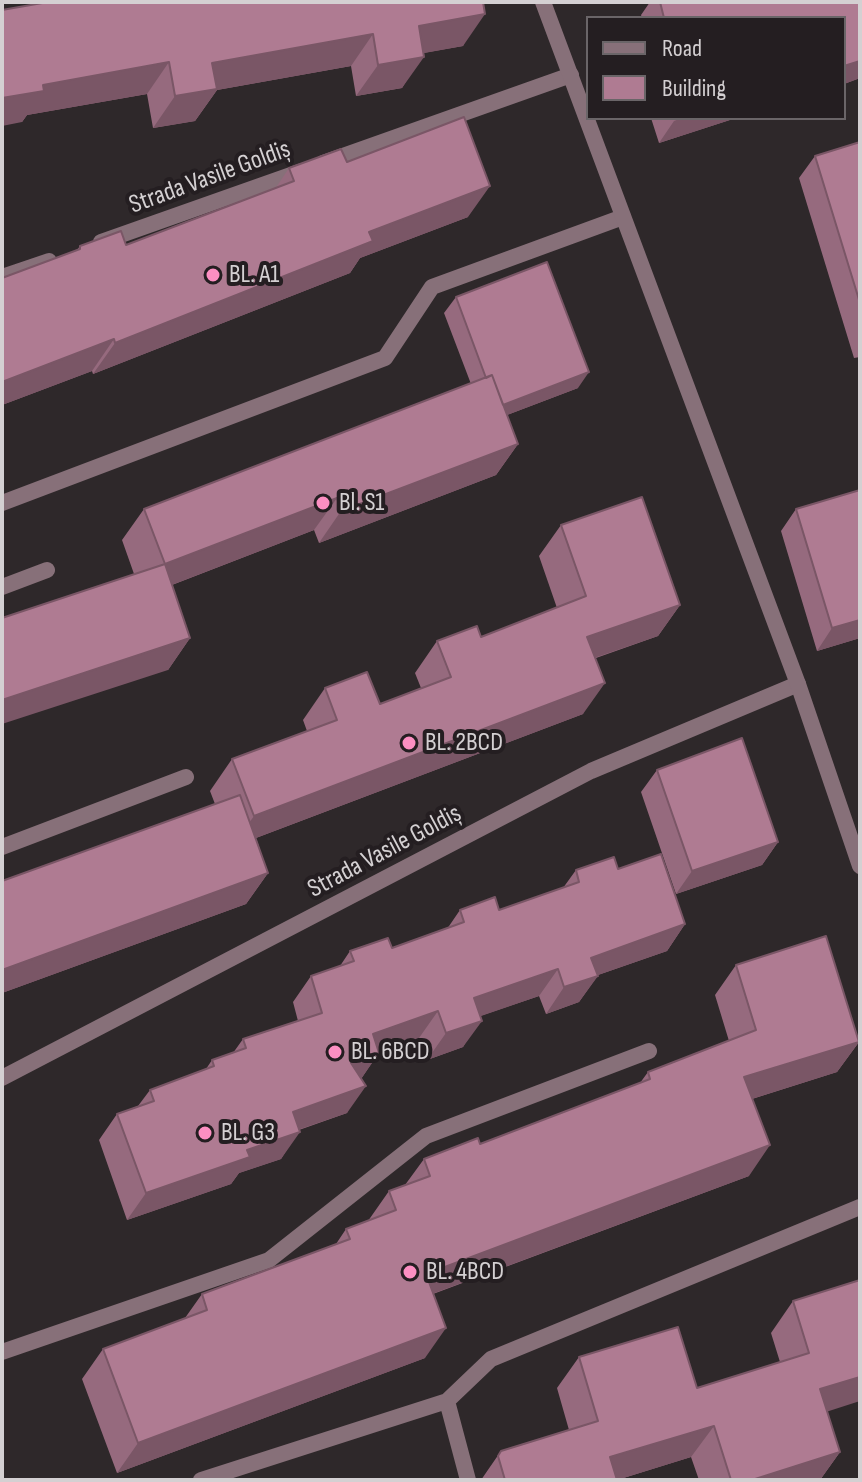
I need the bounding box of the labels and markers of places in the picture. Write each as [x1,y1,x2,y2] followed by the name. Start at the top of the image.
[229,259,279,291] place label: BL. A1
[204,266,222,284] marker: BL. A1
[339,487,384,519] place label: Bl. S1
[314,494,332,512] marker: Bl. S1
[425,727,503,759] place label: BL. 2BCD
[400,734,418,752] marker: BL. 2BCD
[351,1036,430,1068] place label: BL. 6BCD
[326,1043,344,1061] marker: BL. 6BCD
[221,1117,275,1149] place label: BL. G3
[196,1124,214,1142] marker: BL. G3
[426,1256,504,1288] place label: BL. 4BCD
[401,1263,419,1281] marker: BL. 4BCD

